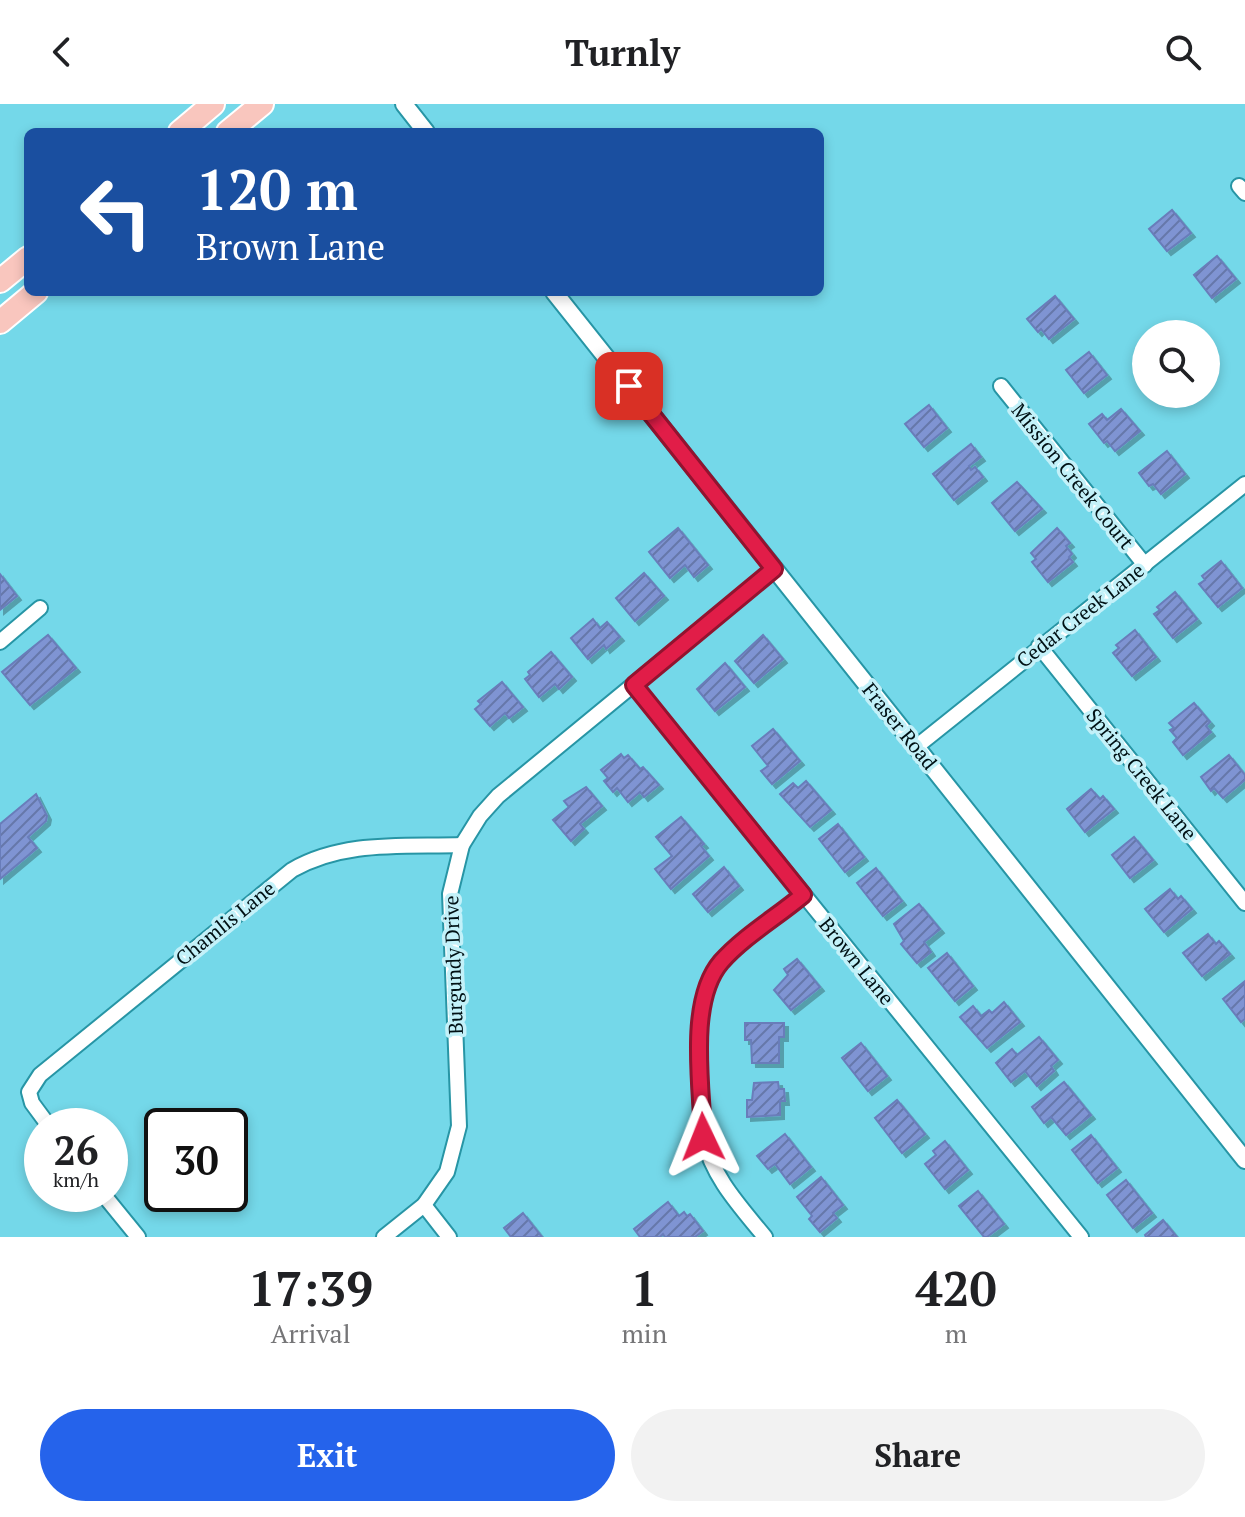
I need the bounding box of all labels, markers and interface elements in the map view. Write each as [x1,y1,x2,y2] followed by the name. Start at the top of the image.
[565,29,680,76] text: Turnly
[40,30,84,74] icon: back
[1161,30,1205,74] icon: search
[196,152,358,226] text: 120 m
[64,160,168,264] icon: left
[196,223,385,270] text: Brown Lane
[1132,320,1220,408] map controls
[1132,320,1220,408] button: search
[595,352,663,420] pin
[607,364,651,408] icon: arrive
[1006,397,1141,555] street label: Mission Creek Court
[1011,557,1149,673] street label: Cedar Creek Lane
[857,677,943,775] street label: Fraser Road
[1081,703,1203,845] street label: Spring Creek Lane
[170,875,280,971] street label: Chamlis Lane
[437,895,469,1035] street label: Burgundy Drive
[813,912,901,1010] street label: Brown Lane
[661,1095,745,1179] position arrow
[144,1108,248,1212] speed limit sign: 30
[53,1123,99,1176] text: 26
[53,1166,99,1193] text: km/h
[248,1256,373,1320] text: 17:39
[631,1256,658,1320] text: 1
[915,1256,997,1320] text: 420
[271,1316,351,1350] text: Arrival
[621,1316,667,1350] text: min
[945,1316,967,1350] text: m
[40,1409,615,1501] button: Exit
[631,1409,1205,1501] button: Share

